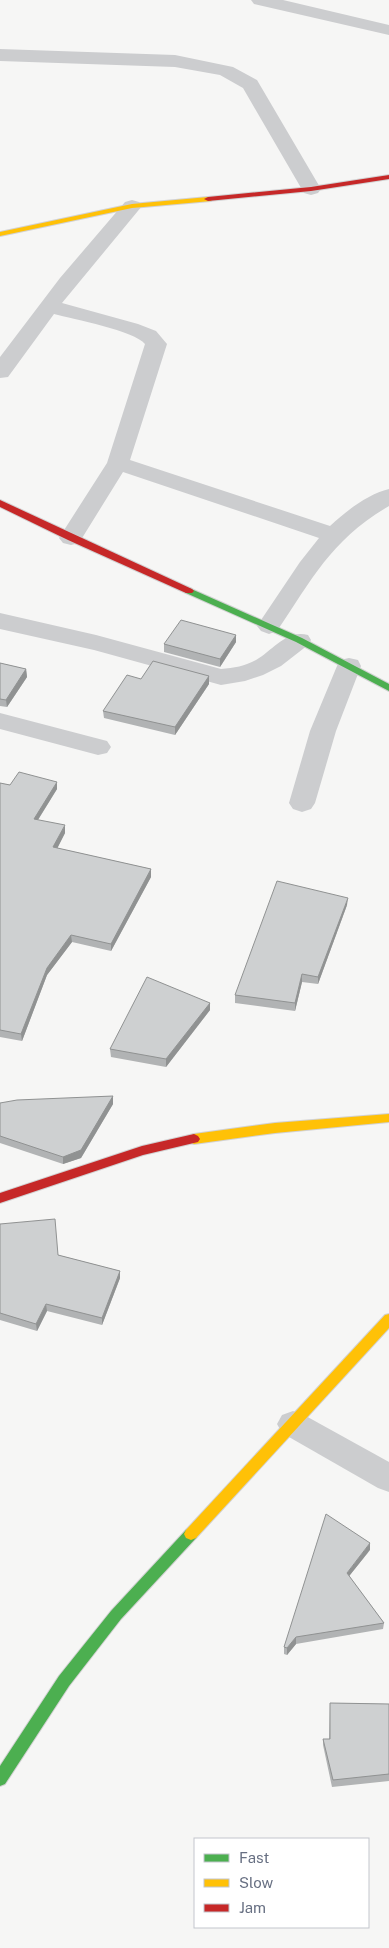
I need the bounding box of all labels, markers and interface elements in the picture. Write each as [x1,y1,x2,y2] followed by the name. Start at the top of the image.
[194,1838,369,1928] legend
[239,1849,269,1866] text: Fast
[239,1874,274,1891] text: Slow
[239,1899,266,1916] text: Jam

